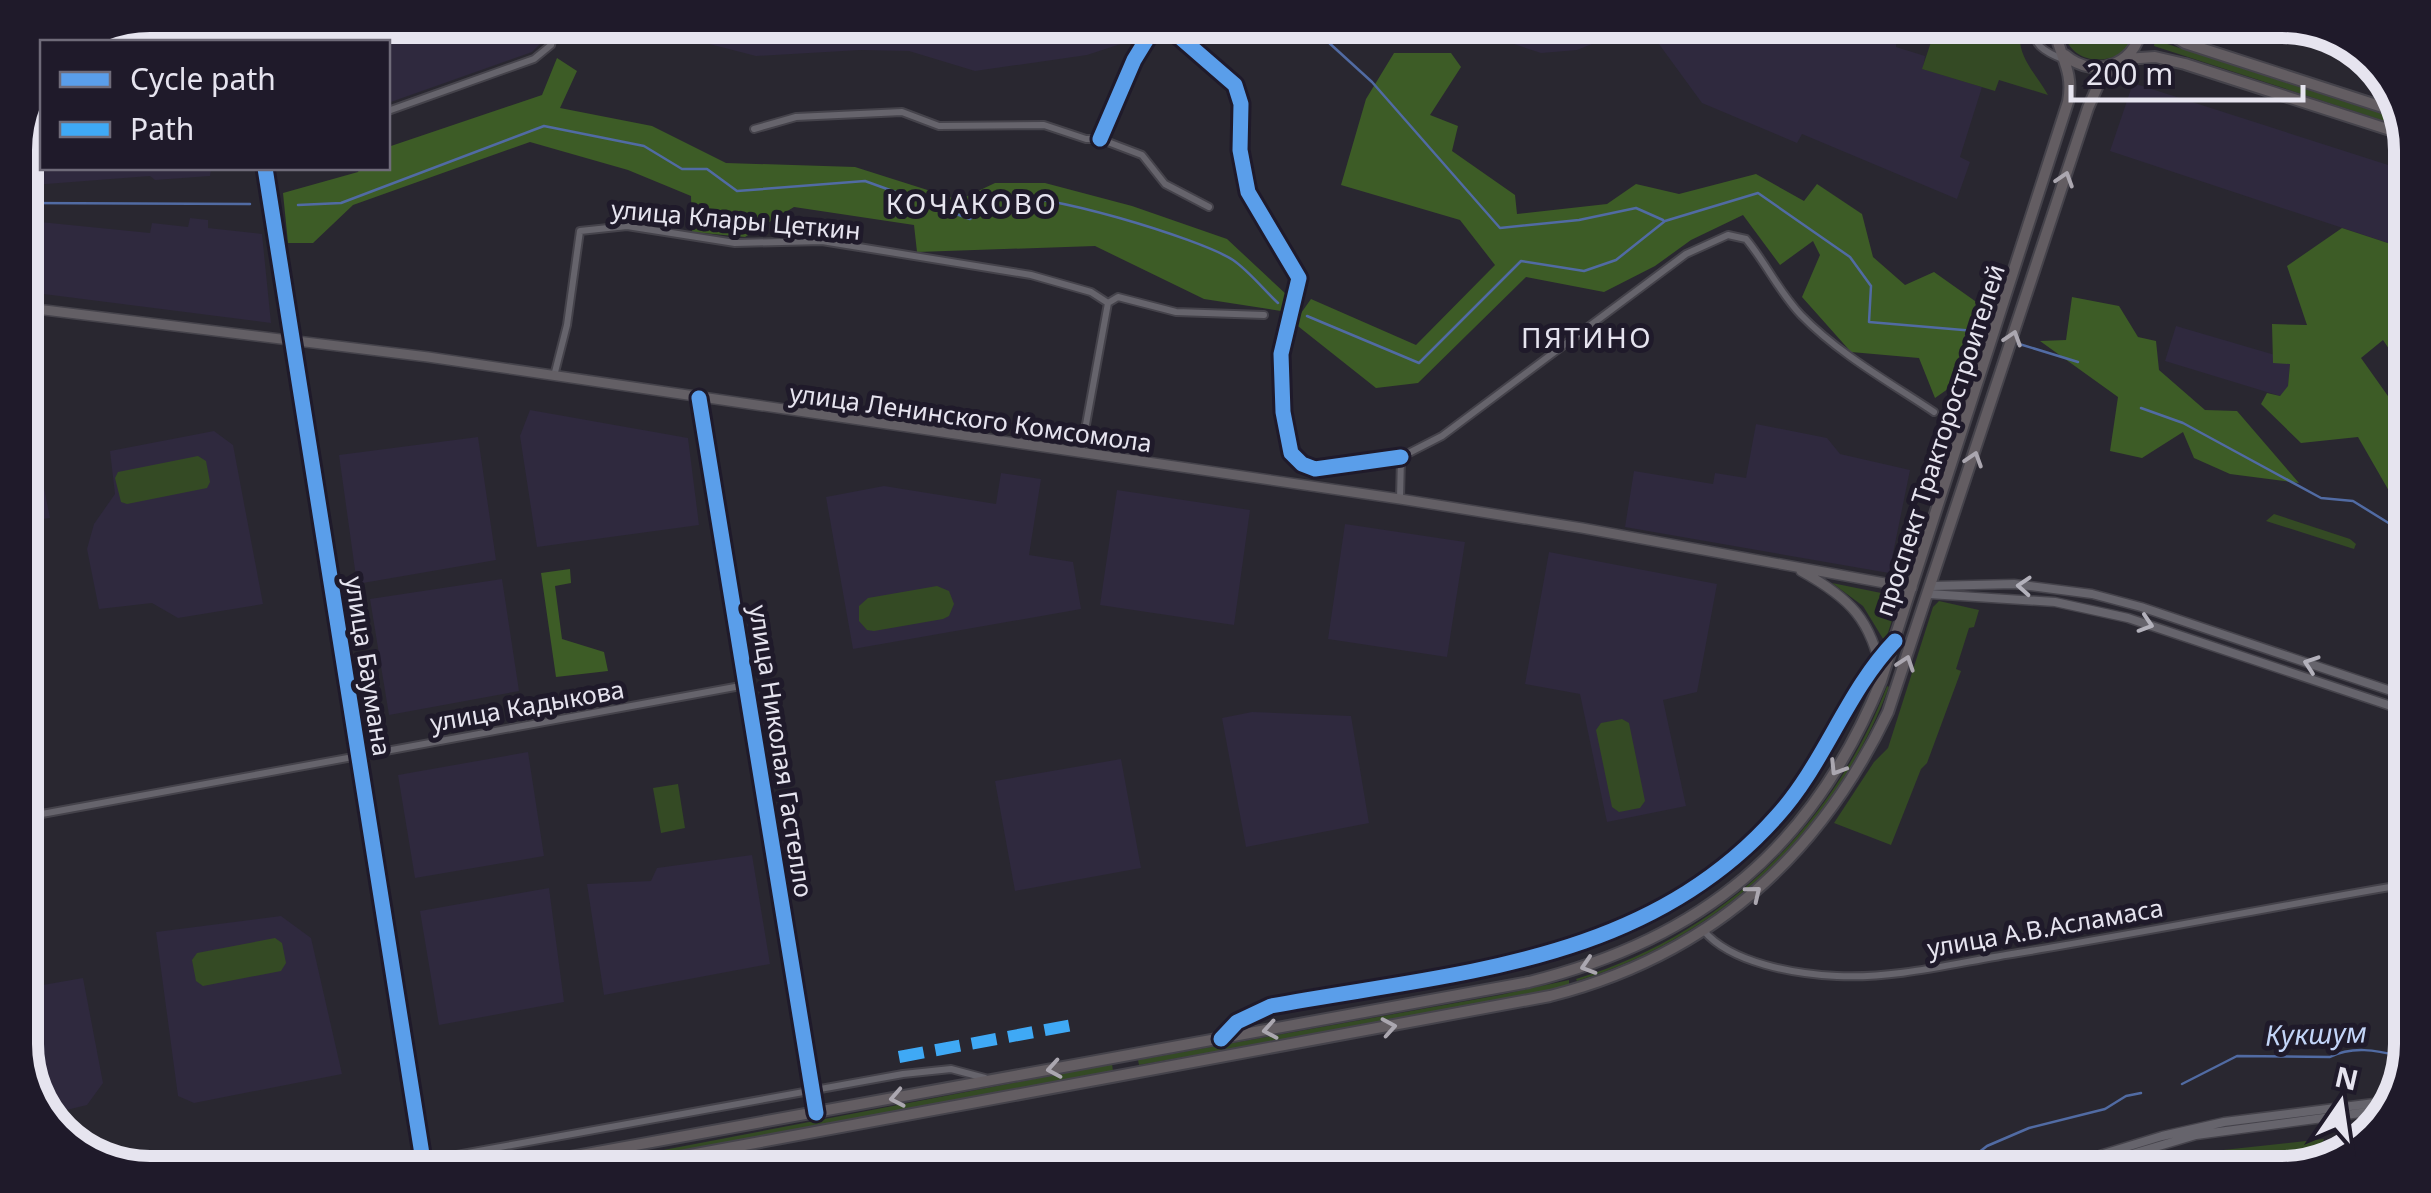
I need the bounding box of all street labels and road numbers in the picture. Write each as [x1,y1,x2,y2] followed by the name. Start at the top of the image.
[610,191,862,247] street label: улица Клары Цеткин
[1866,260,2012,620] street label: проспект Тракторостроителей
[788,375,1154,459] street label: улица Ленинского Комсомола
[338,574,400,758] street label: улица Баумана
[742,602,822,900] street label: улица Николая Гастелло
[427,671,627,739] street label: улица Кадыкова
[1924,890,2166,964] street label: улица А.В.Асламаса

